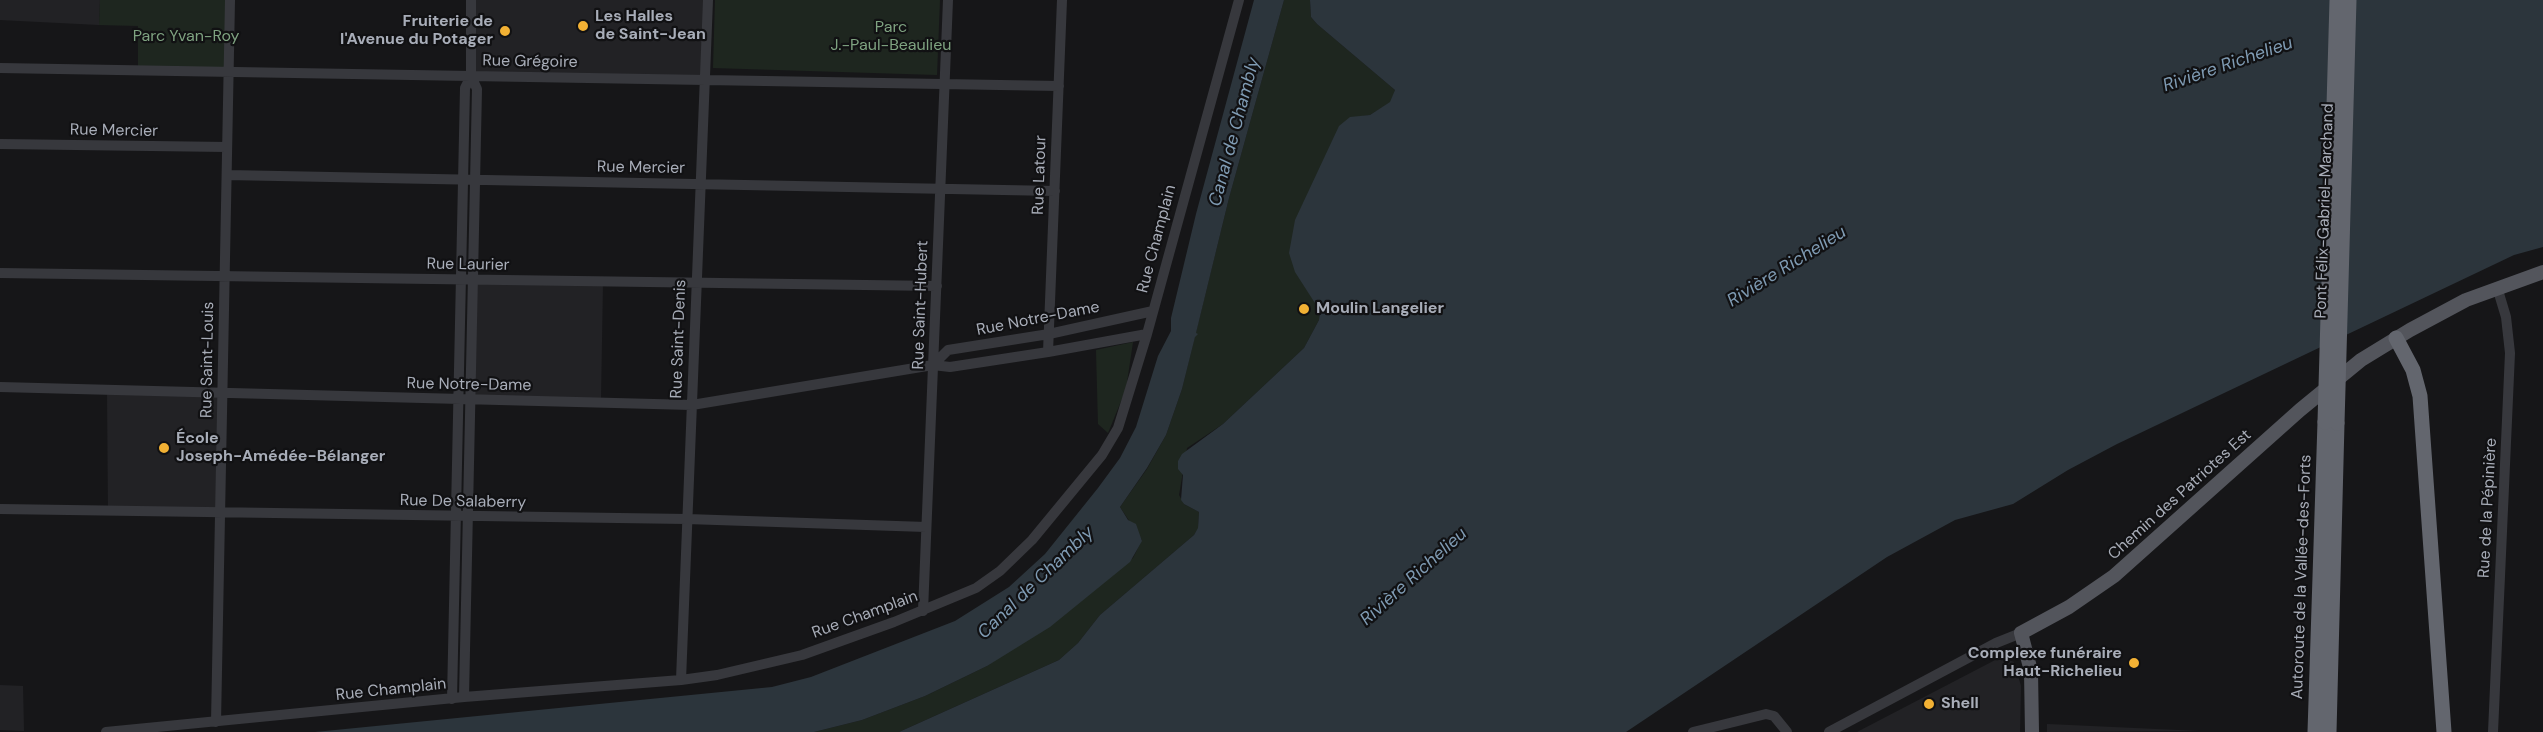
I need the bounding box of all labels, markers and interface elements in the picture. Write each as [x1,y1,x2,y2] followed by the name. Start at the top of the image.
[595,7,706,45] place label: Les Halles de Saint-Jean
[340,12,493,50] place label: Fruiterie de l'Avenue du Potager
[831,18,951,56] park label: Parc J.-Paul-Beaulieu
[576,19,590,33] marker: Les Halles de Saint-Jean
[498,24,512,38] marker: Fruiterie de l'Avenue du Potager
[133,27,239,47] park label: Parc Yvan-Roy
[2160,33,2296,97] water label: Rivière Richelieu
[482,52,578,72] street label: Rue Grégoire
[1205,55,1265,209] water label: Canal de Chambly
[2312,103,2338,319] street label: Pont Félix-Gabriel-Marchand
[70,121,158,141] street label: Rue Mercier
[1029,135,1051,215] street label: Rue Latour
[597,158,685,178] street label: Rue Mercier
[1133,183,1181,295] street label: Rue Champlain
[1724,222,1850,312] water label: Rivière Richelieu
[909,240,933,370] street label: Rue Saint-Hubert
[426,255,510,275] street label: Rue Laurier
[667,279,691,399] street label: Rue Saint-Denis
[975,298,1101,340] street label: Rue Notre-Dame
[1316,299,1444,319] place label: Moulin Langelier
[197,302,219,418] street label: Rue Saint-Louis
[1297,302,1311,316] marker: Moulin Langelier
[406,374,532,396] street label: Rue Notre-Dame
[2105,426,2255,564] street label: Chemin des Patriotes Est
[176,429,385,467] place label: École Joseph-Amédée-Bélanger
[2475,437,2501,579] street label: Rue de la Pépinière
[157,441,171,455] marker: École Joseph-Amédée-Bélanger
[2288,454,2316,700] street label: Autoroute de la Vallée-des-Forts
[400,491,526,513] street label: Rue De Salaberry
[973,522,1099,644] water label: Canal de Chambly
[1356,523,1472,631] water label: Rivière Richelieu
[810,587,920,643] street label: Rue Champlain
[1968,644,2122,682] place label: Complexe funéraire Haut-Richelieu
[2127,656,2141,670] marker: Complexe funéraire Haut-Richelieu
[335,675,447,705] street label: Rue Champlain
[1941,694,1979,714] place label: Shell
[1922,697,1936,711] marker: Shell

